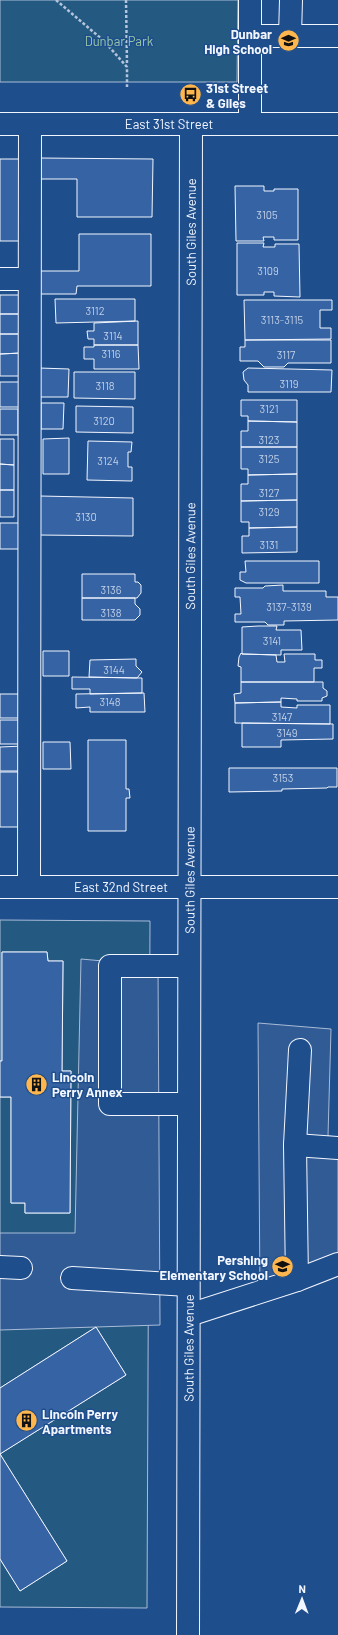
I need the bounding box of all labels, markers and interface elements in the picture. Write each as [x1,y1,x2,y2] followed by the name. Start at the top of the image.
[204,26,272,57] place label: Dunbar High School
[275,28,301,54] school or university icon: Dunbar High School
[85,33,154,49] park label: Dunbar Park
[206,80,268,111] place label: 31st Street & Giles
[177,82,203,108] bus stop icon: 31st Street & Giles
[125,116,213,132] street label: East 31st Street
[183,178,199,286] street label: South Giles Avenue
[256,208,278,221] house number: 3105
[257,264,279,277] house number: 3109
[85,304,105,317] house number: 3112
[261,313,303,326] house number: 3113-3115
[103,329,123,342] house number: 3114
[102,347,121,360] house number: 3116
[277,348,295,361] house number: 3117
[279,377,299,390] house number: 3119
[95,379,115,392] house number: 3118
[259,402,279,415] house number: 3121
[93,414,115,427] house number: 3120
[259,433,279,446] house number: 3123
[259,452,280,465] house number: 3125
[97,454,119,467] house number: 3124
[259,486,279,499] house number: 3127
[182,502,198,610] street label: South Giles Avenue
[258,505,280,518] house number: 3129
[75,510,97,523] house number: 3130
[260,538,278,551] house number: 3131
[101,583,122,596] house number: 3136
[266,600,312,613] house number: 3137-3139
[101,606,122,619] house number: 3138
[263,634,281,647] house number: 3141
[103,663,125,676] house number: 3144
[99,695,121,708] house number: 3148
[272,710,292,723] house number: 3147
[276,726,298,739] house number: 3149
[273,771,293,784] house number: 3153
[181,826,198,934] street label: South Giles Avenue
[74,879,168,895] street label: East 32nd Street
[52,1069,122,1100] place label: Lincoln Perry Annex
[23,1071,49,1097] building icon: Lincoln Perry Annex
[160,1252,268,1283] place label: Pershing Elementary School
[270,1254,296,1280] school or university icon: Pershing Elementary School
[180,1294,197,1402] street label: South Giles Avenue
[42,1406,118,1437] place label: Lincoln Perry Apartments
[13,1408,39,1434] building icon: Lincoln Perry Apartments
[282,1579,322,1619] north arrow
[298,1582,306,1595] text: N

